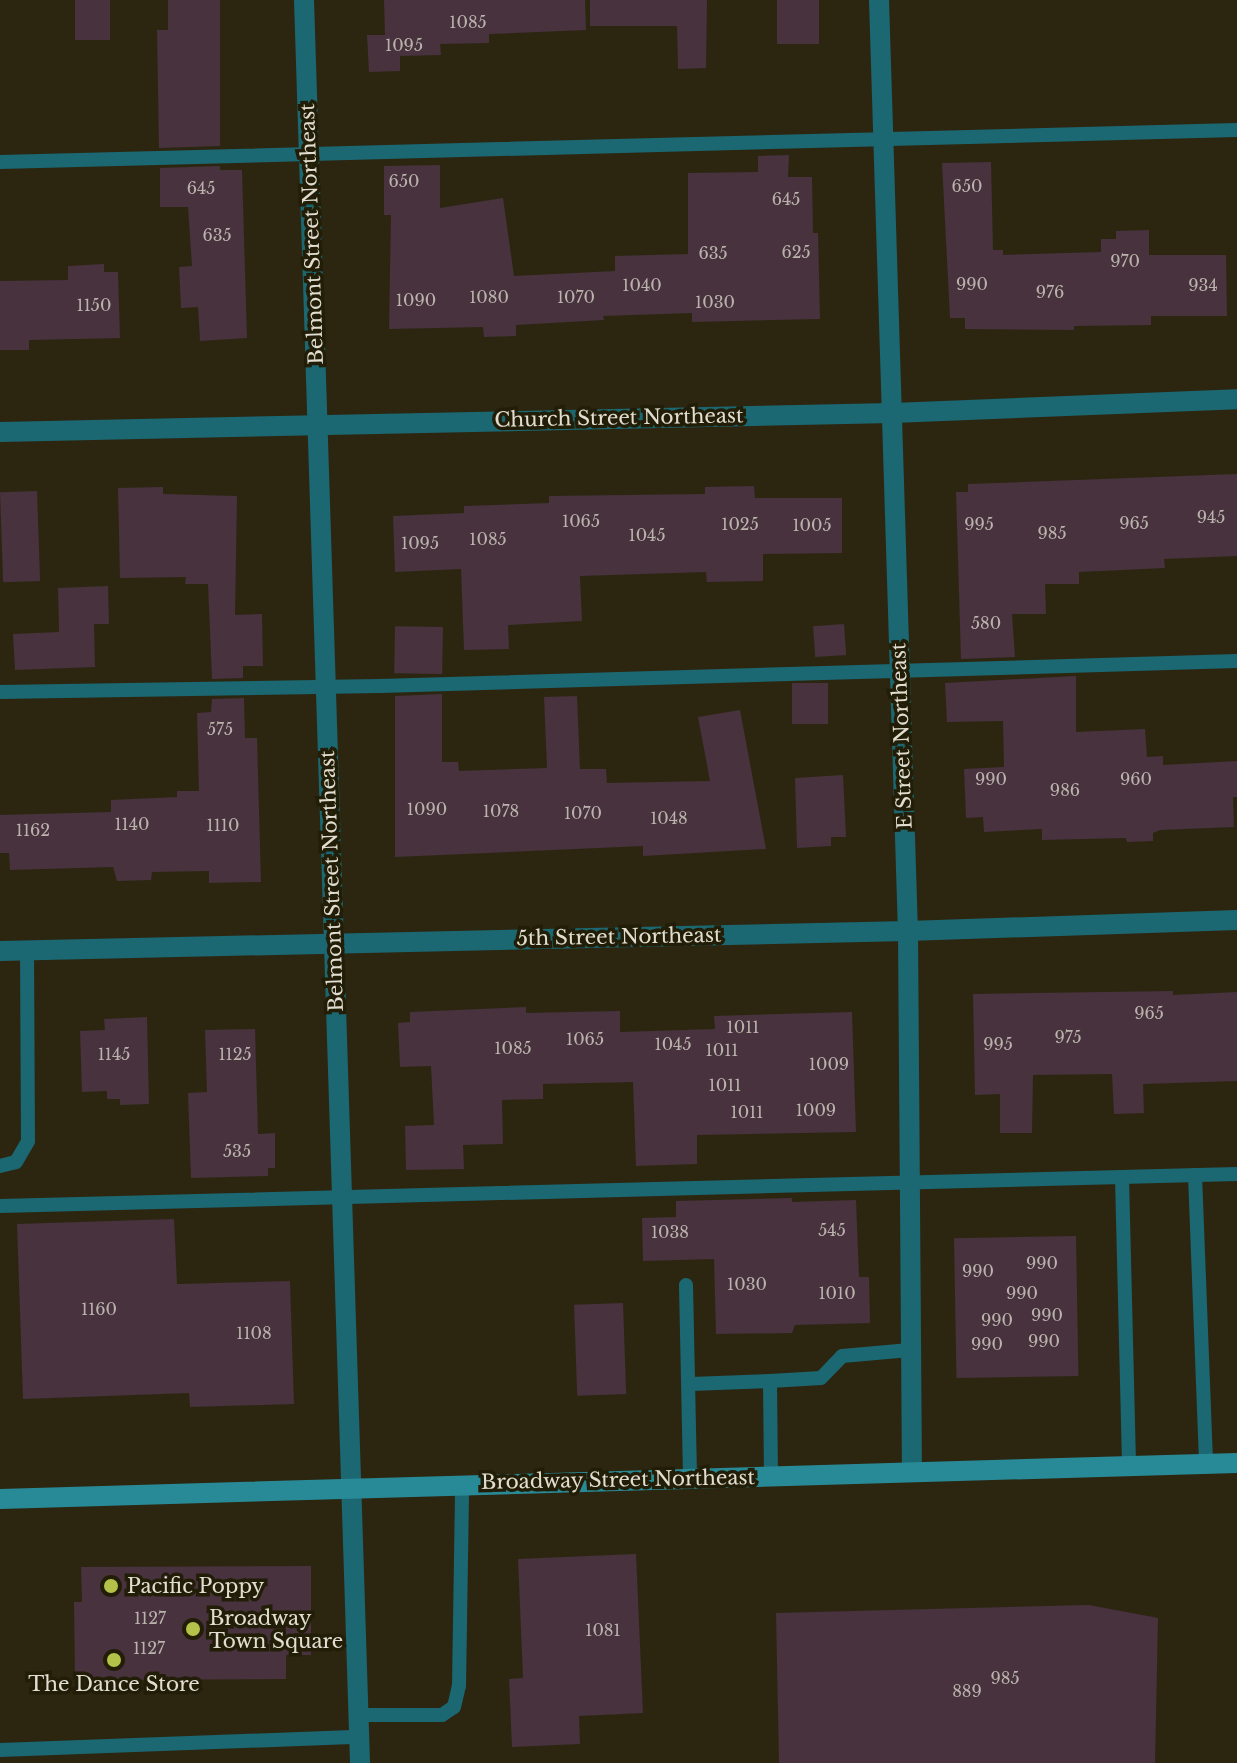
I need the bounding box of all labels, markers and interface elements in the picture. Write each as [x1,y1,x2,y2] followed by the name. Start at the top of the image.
[449,12,487,32] house number: 1085
[385,35,423,55] house number: 1095
[295,103,329,365] street label: Belmont Street Northeast
[389,171,419,191] house number: 650
[952,176,982,196] house number: 650
[187,178,215,198] house number: 645
[772,189,800,209] house number: 645
[202,225,232,245] house number: 635
[781,242,811,262] house number: 625
[698,243,728,263] house number: 635
[1110,251,1140,271] house number: 970
[956,274,988,294] house number: 990
[622,275,662,295] house number: 1040
[1188,275,1218,295] house number: 934
[1036,282,1064,302] house number: 976
[469,287,509,307] house number: 1080
[557,287,595,307] house number: 1070
[396,290,436,310] house number: 1090
[695,292,735,312] house number: 1030
[77,295,111,315] house number: 1150
[494,404,744,432] street label: Church Street Northeast
[1197,507,1225,527] house number: 945
[562,511,600,531] house number: 1065
[1119,513,1149,533] house number: 965
[721,514,759,534] house number: 1025
[964,514,994,534] house number: 995
[792,515,832,535] house number: 1005
[1037,523,1067,543] house number: 985
[628,525,666,545] house number: 1045
[469,529,507,549] house number: 1085
[401,533,439,553] house number: 1095
[971,613,1001,633] house number: 580
[887,642,917,830] street label: E Street Northeast
[207,719,233,739] house number: 575
[315,750,349,1012] street label: Belmont Street Northeast
[975,769,1007,789] house number: 990
[1120,769,1152,789] house number: 960
[1050,780,1080,800] house number: 986
[407,799,447,819] house number: 1090
[483,801,519,821] house number: 1078
[564,803,602,823] house number: 1070
[650,808,688,828] house number: 1048
[114,814,150,834] house number: 1140
[207,815,239,835] house number: 1110
[16,820,50,840] house number: 1162
[516,923,722,951] street label: 5th Street Northeast
[1134,1003,1164,1023] house number: 965
[727,1017,759,1037] house number: 1011
[1054,1027,1082,1047] house number: 975
[566,1029,604,1049] house number: 1065
[654,1034,692,1054] house number: 1045
[983,1034,1013,1054] house number: 995
[494,1038,532,1058] house number: 1085
[706,1040,738,1060] house number: 1011
[98,1044,130,1064] house number: 1145
[218,1044,252,1064] house number: 1125
[809,1054,849,1074] house number: 1009
[709,1075,741,1095] house number: 1011
[796,1100,836,1120] house number: 1009
[731,1102,763,1122] house number: 1011
[223,1141,251,1161] house number: 535
[818,1220,846,1240] house number: 545
[651,1222,689,1242] house number: 1038
[1026,1253,1058,1273] house number: 990
[962,1261,994,1281] house number: 990
[727,1274,767,1294] house number: 1030
[818,1283,856,1303] house number: 1010
[1006,1283,1038,1303] house number: 990
[81,1299,117,1319] house number: 1160
[1031,1305,1063,1325] house number: 990
[981,1310,1013,1330] house number: 990
[236,1323,272,1343] house number: 1108
[1028,1331,1060,1351] house number: 990
[971,1334,1003,1354] house number: 990
[480,1466,756,1494] street label: Broadway Street Northeast
[127,1574,264,1598] place label: Pacific Poppy
[102,1577,120,1595] marker: Pacific Poppy
[209,1606,343,1653] place label: Broadway Town Square
[134,1608,166,1628] house number: 1127
[184,1620,202,1638] marker: Broadway Town Square
[585,1620,621,1640] house number: 1081
[133,1638,165,1658] house number: 1127
[105,1651,123,1669] marker: The Dance Store
[990,1668,1020,1688] house number: 985
[28,1672,200,1696] place label: The Dance Store
[952,1681,982,1701] house number: 889

